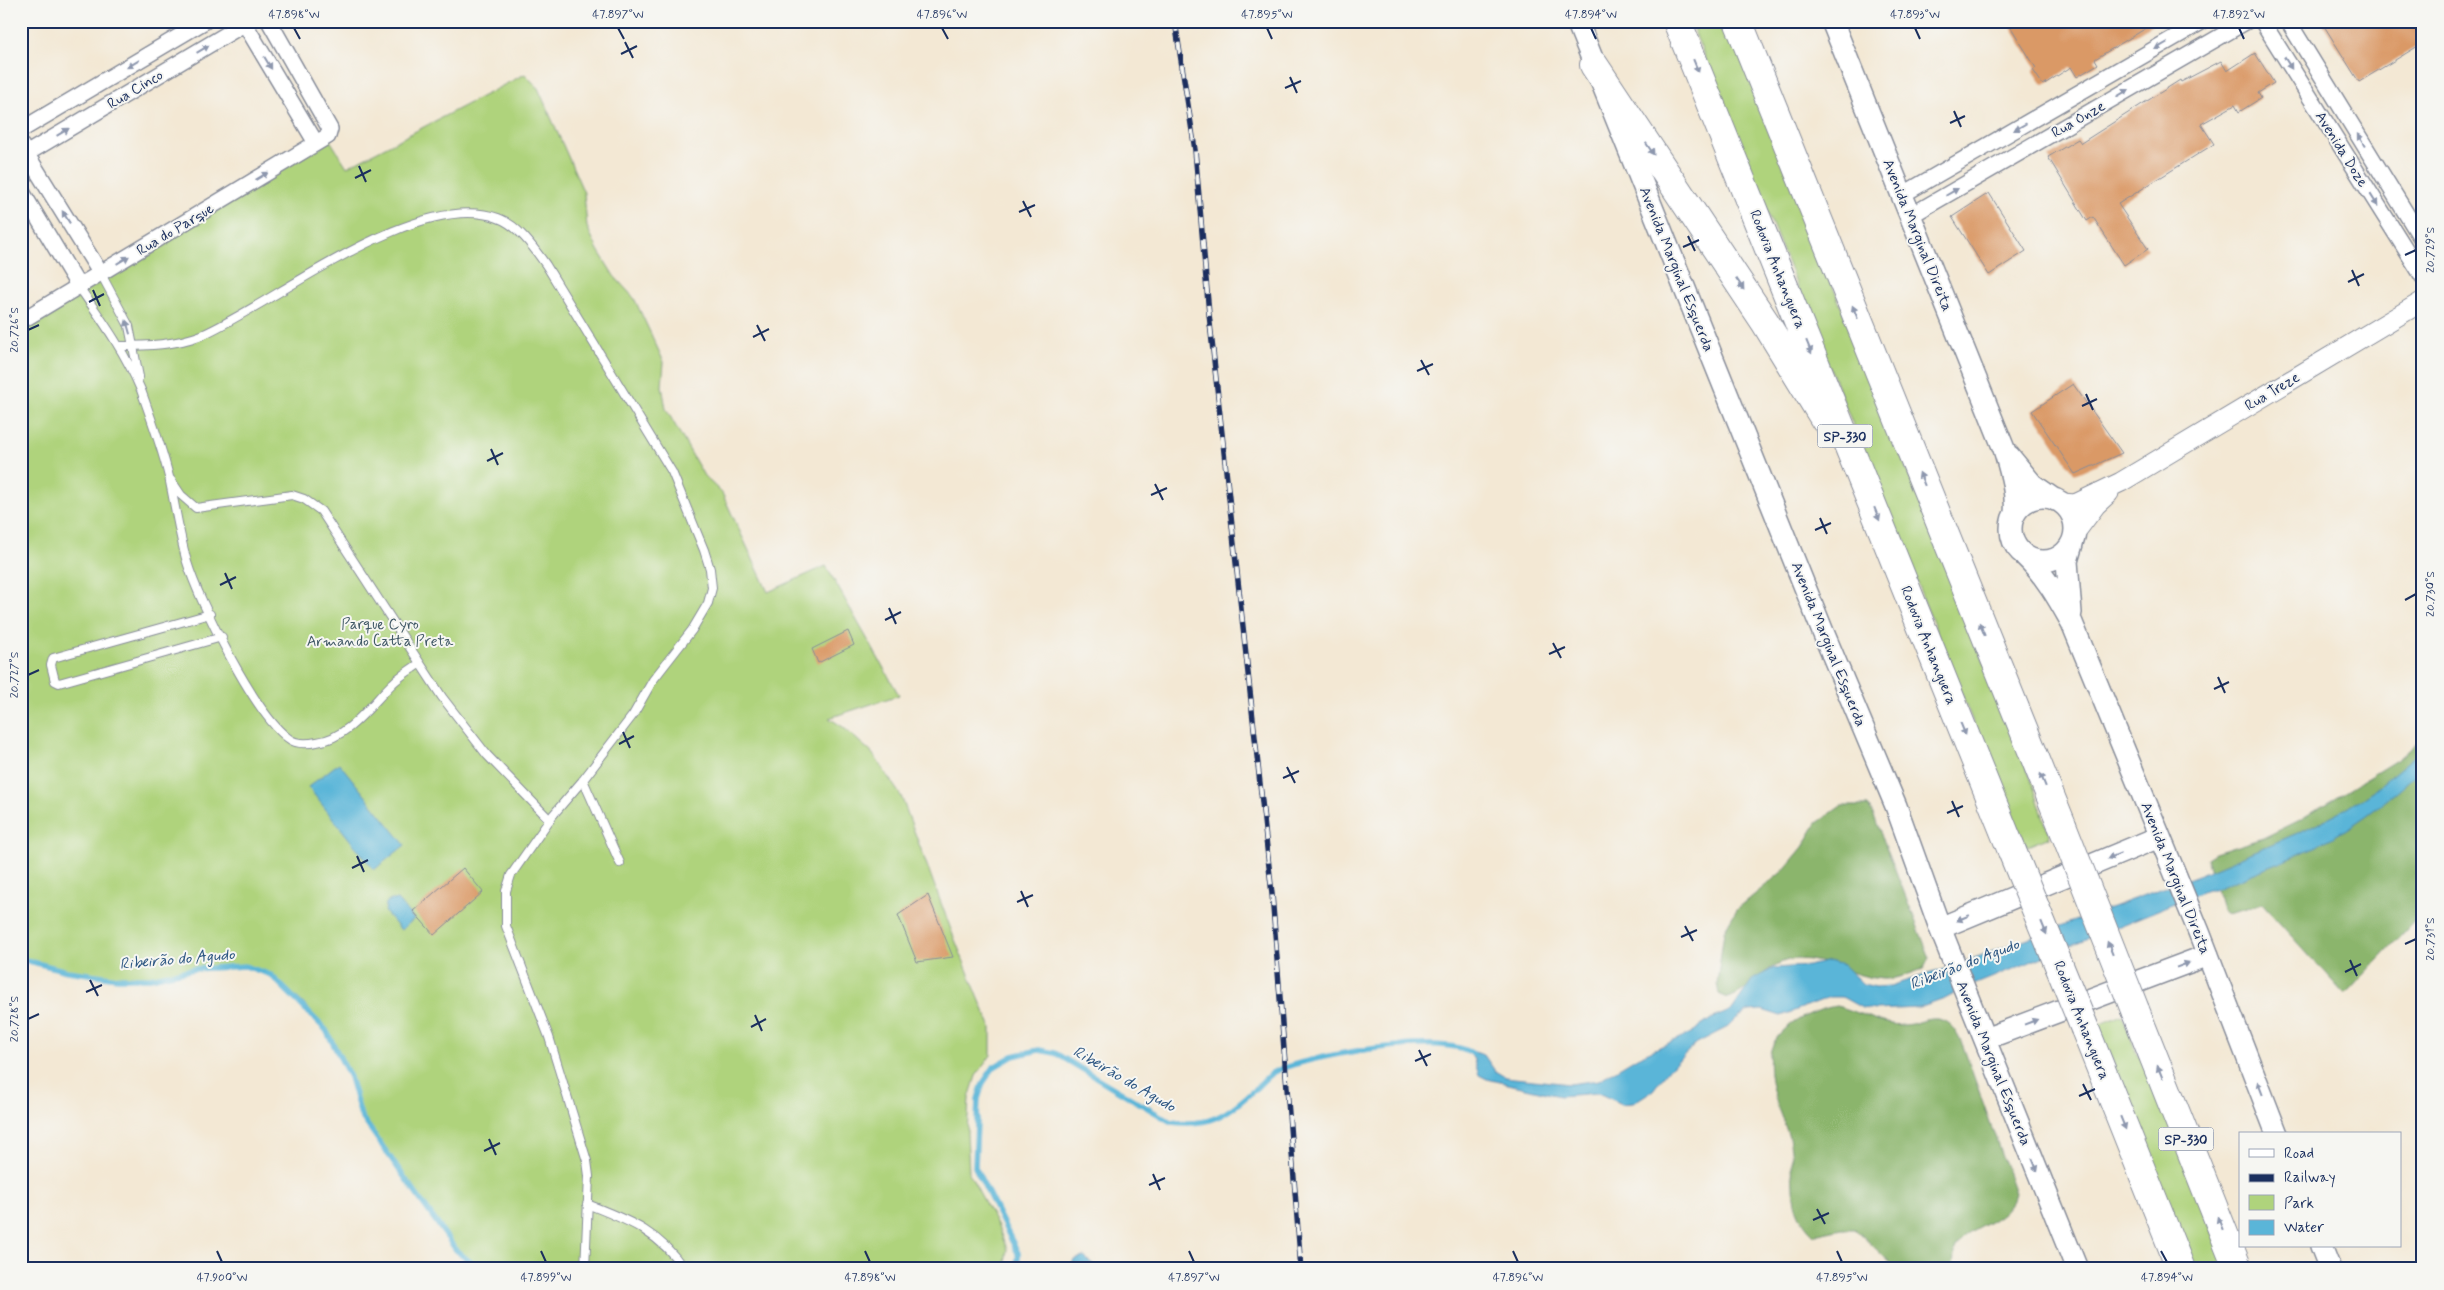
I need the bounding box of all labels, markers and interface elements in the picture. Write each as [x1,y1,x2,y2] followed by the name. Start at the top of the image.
[268,7,320,23] text: 47.898°W
[592,7,644,23] text: 47.897°W
[917,7,967,23] text: 47.896°W
[1241,7,1293,23] text: 47.895°W
[1565,7,1617,23] text: 47.894°W
[1890,7,1940,23] text: 47.893°W
[2213,7,2265,23] text: 47.892°W
[2154,41,2168,50] one-way arrow
[196,44,209,53] one-way arrow
[2283,56,2292,69] one-way arrow
[264,57,273,70] one-way arrow
[127,59,140,68] one-way arrow
[1692,59,1700,74] one-way arrow
[104,65,167,114] street label: Rua Cinco
[2117,88,2130,97] one-way arrow
[2048,96,2109,143] street label: Rua Onze
[2310,108,2372,191] street label: Avenida Doze
[2014,122,2027,131] one-way arrow
[57,127,70,136] one-way arrow
[2356,134,2365,147] one-way arrow
[1645,142,1655,156] one-way arrow
[1876,156,1957,315] street label: Avenida Marginal Direita
[255,172,268,181] one-way arrow
[1633,184,1718,355] street label: Avenida Marginal Esquerda
[1946,187,1959,196] one-way arrow
[2369,193,2379,207] one-way arrow
[133,199,218,261] street label: Rua do Parque
[1744,207,1810,332] street label: Rodovia Anhanguera
[61,211,70,224] one-way arrow
[2423,227,2439,273] text: 20.729°S
[116,256,129,265] one-way arrow
[1735,278,1745,291] one-way arrow
[1850,304,1858,319] one-way arrow
[7,307,23,353] text: 20.726°S
[124,319,132,334] one-way arrow
[1806,340,1814,354] one-way arrow
[2241,368,2304,416] street label: Rua Treze
[1818,424,1872,448] road number: SP-330
[1918,471,1925,486] one-way arrow
[1873,507,1881,521] one-way arrow
[1785,559,1870,730] street label: Avenida Marginal Esquerda
[2423,571,2439,617] text: 20.730°S
[1895,583,1961,708] street label: Rodovia Anhanguera
[307,615,454,652] park label: Parque Cyro Armando Catta Preta
[1978,622,1986,636] one-way arrow
[7,651,23,698] text: 20.727°S
[1960,722,1968,737] one-way arrow
[2039,772,2047,787] one-way arrow
[2134,799,2215,958] street label: Avenida Marginal Direita
[2106,853,2121,861] one-way arrow
[1956,915,1971,923] one-way arrow
[2423,917,2439,961] text: 20.731°S
[2040,921,2048,936] one-way arrow
[1907,934,2023,995] water label: Ribeirão do Agudo
[2106,941,2114,955] one-way arrow
[119,944,236,975] water label: Ribeirão do Agudo
[2048,958,2114,1083] street label: Rodovia Anhanguera
[2176,961,2191,969] one-way arrow
[1950,978,2035,1149] street label: Avenida Marginal Esquerda
[7,995,23,1042] text: 20.728°S
[2024,1018,2039,1026] one-way arrow
[1069,1041,1180,1117] water label: Ribeirão do Agudo
[2155,1065,2163,1080] one-way arrow
[2255,1081,2263,1095] one-way arrow
[2119,1116,2127,1131] one-way arrow
[2158,1128,2214,1150] road number: SP-330
[2239,1132,2402,1248] legend
[2284,1144,2314,1164] text: Road
[2031,1158,2039,1173] one-way arrow
[2284,1168,2336,1188] text: Railway
[2284,1194,2314,1214] text: Park
[2215,1216,2223,1231] one-way arrow
[2284,1218,2324,1238] text: Water
[197,1270,247,1286] text: 47.900°W
[520,1270,572,1286] text: 47.899°W
[844,1270,896,1286] text: 47.898°W
[1168,1270,1220,1286] text: 47.897°W
[1493,1270,1543,1286] text: 47.896°W
[1816,1270,1868,1286] text: 47.895°W
[2141,1270,2193,1286] text: 47.894°W

